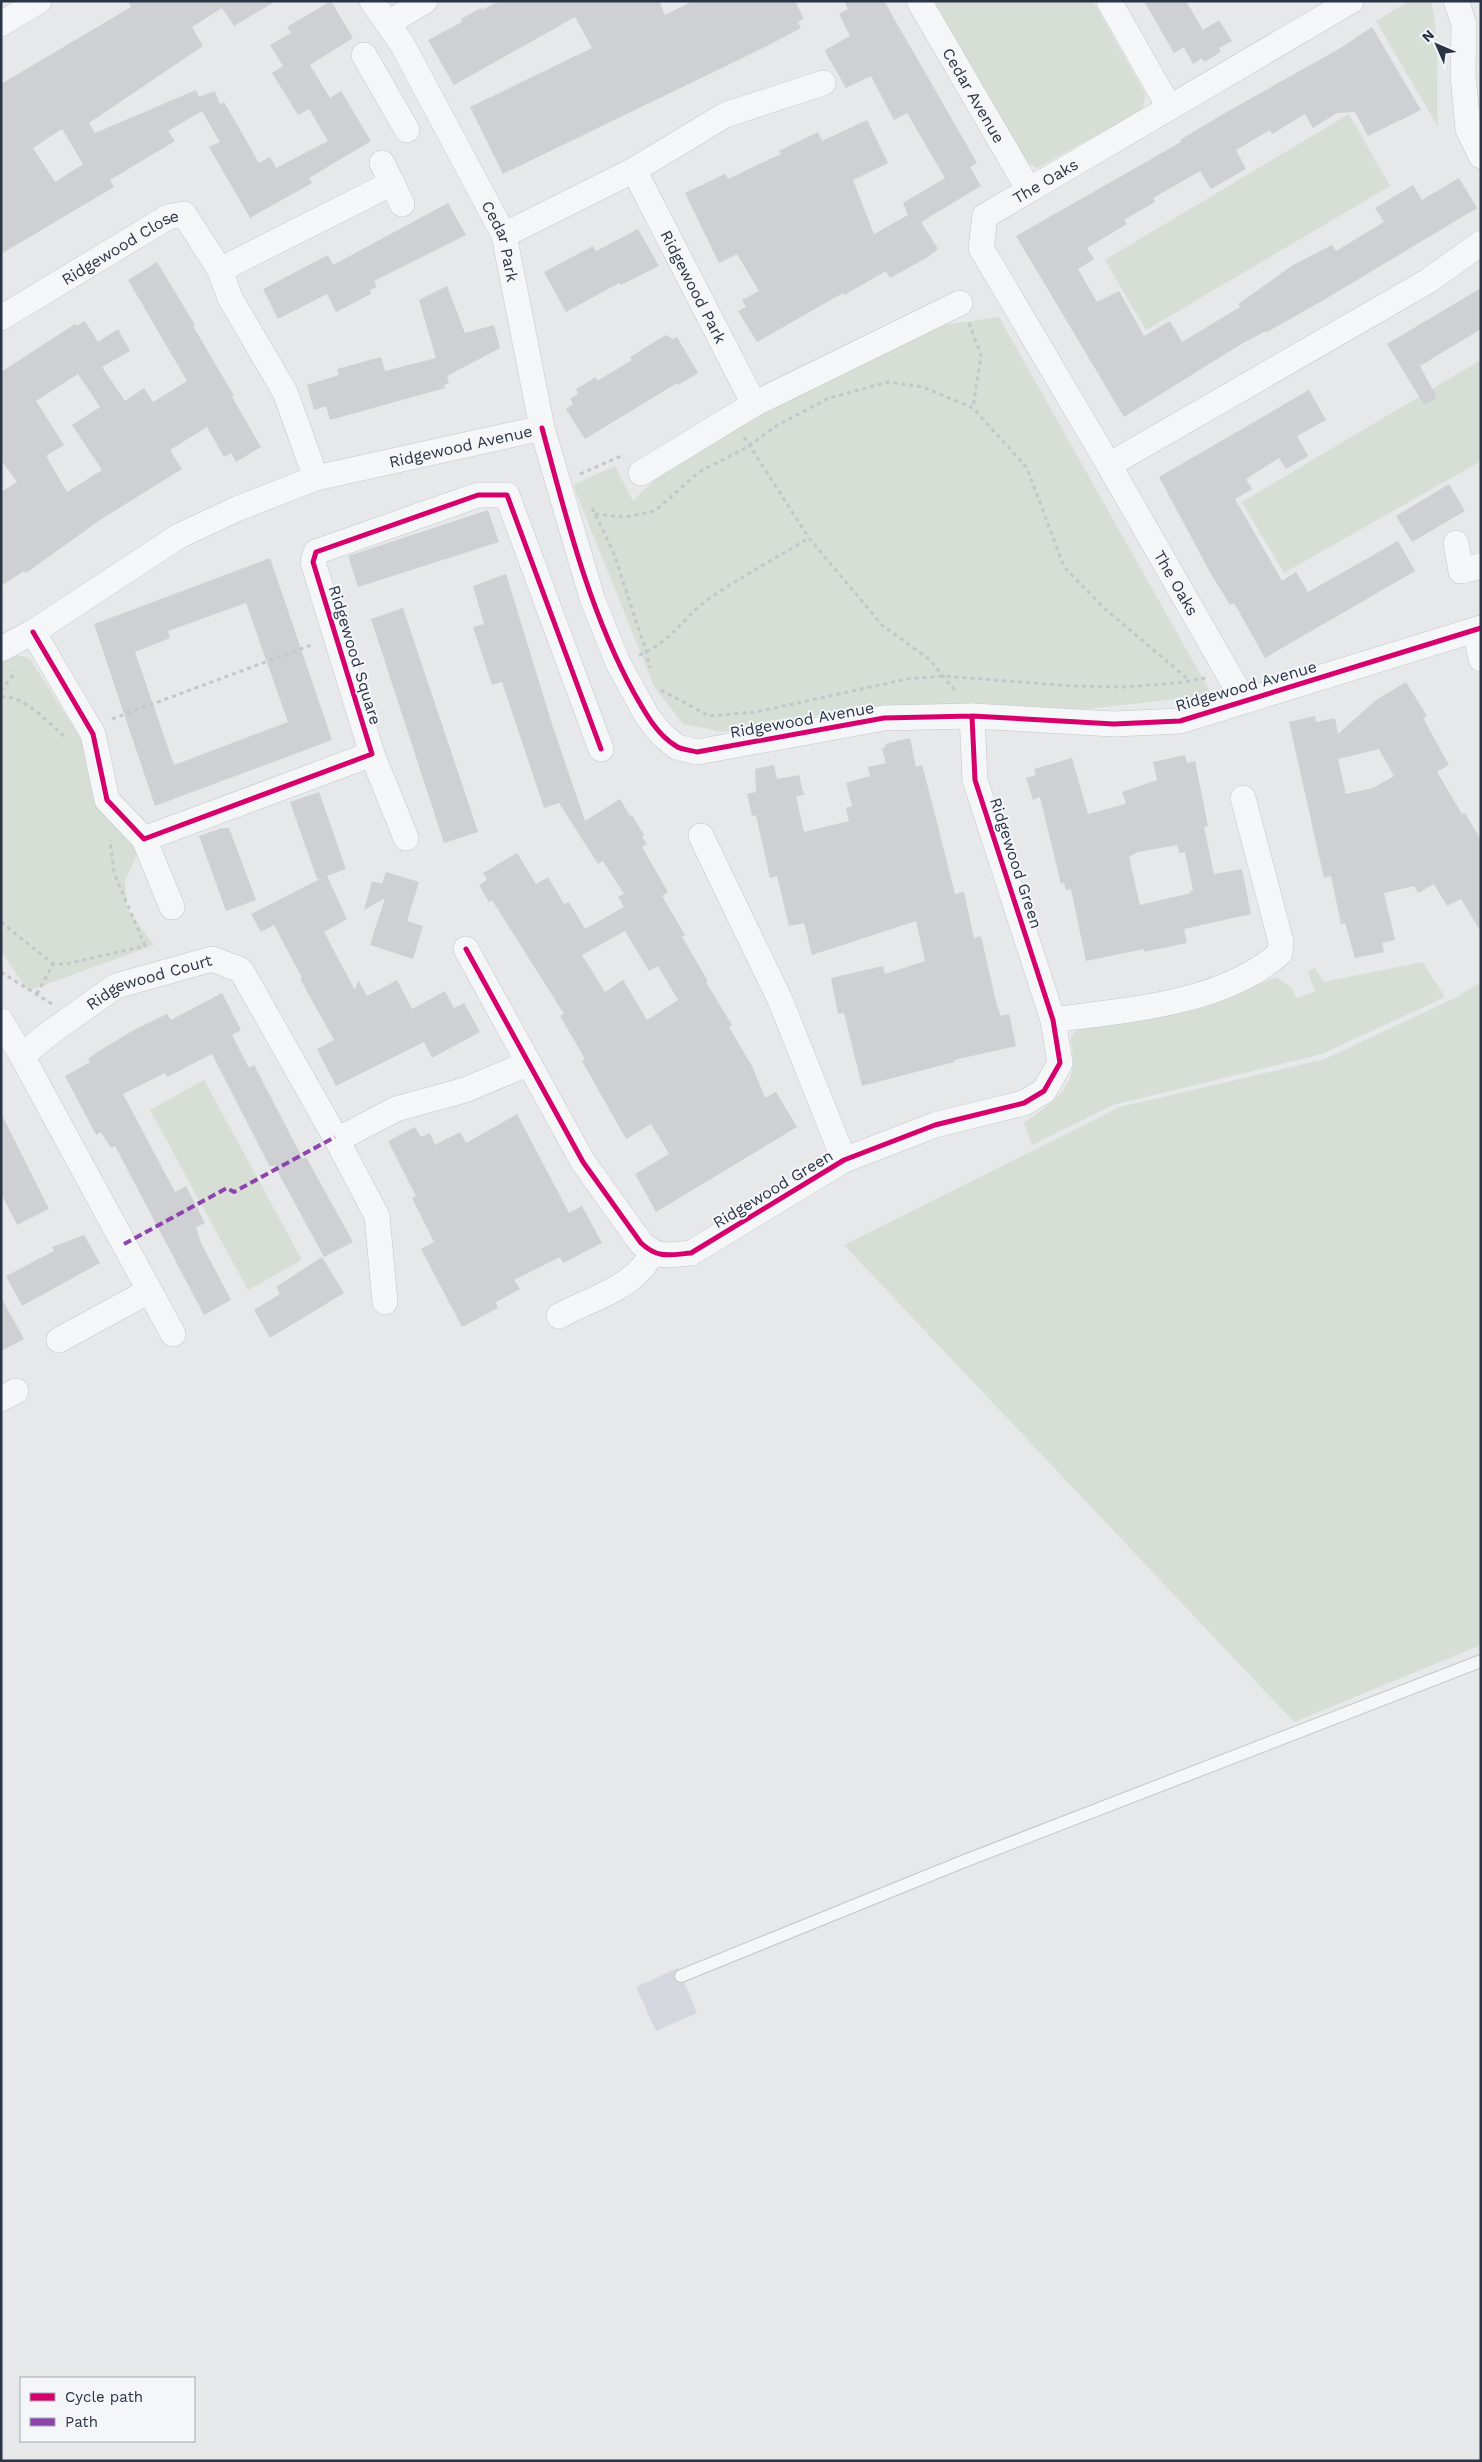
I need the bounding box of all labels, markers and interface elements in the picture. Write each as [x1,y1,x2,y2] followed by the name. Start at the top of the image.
[1412,20,1462,70] north arrow
[1418,26,1437,45] text: N
[939,44,1009,146] street label: Cedar Avenue
[1009,154,1081,207] street label: The Oaks
[478,197,523,284] street label: Cedar Park
[58,206,180,289] street label: Ridgewood Close
[657,227,731,346] street label: Ridgewood Park
[387,421,534,471] street label: Ridgewood Avenue
[1150,547,1202,619] street label: The Oaks
[325,583,385,727] street label: Ridgewood Square
[1173,657,1319,715] street label: Ridgewood Avenue
[728,698,876,742] street label: Ridgewood Avenue
[986,795,1046,931] street label: Ridgewood Green
[82,950,214,1014] street label: Ridgewood Court
[710,1146,836,1232] street label: Ridgewood Green
[20,2377,195,2442] legend
[65,2388,143,2406] text: Cycle path
[65,2413,98,2431] text: Path

